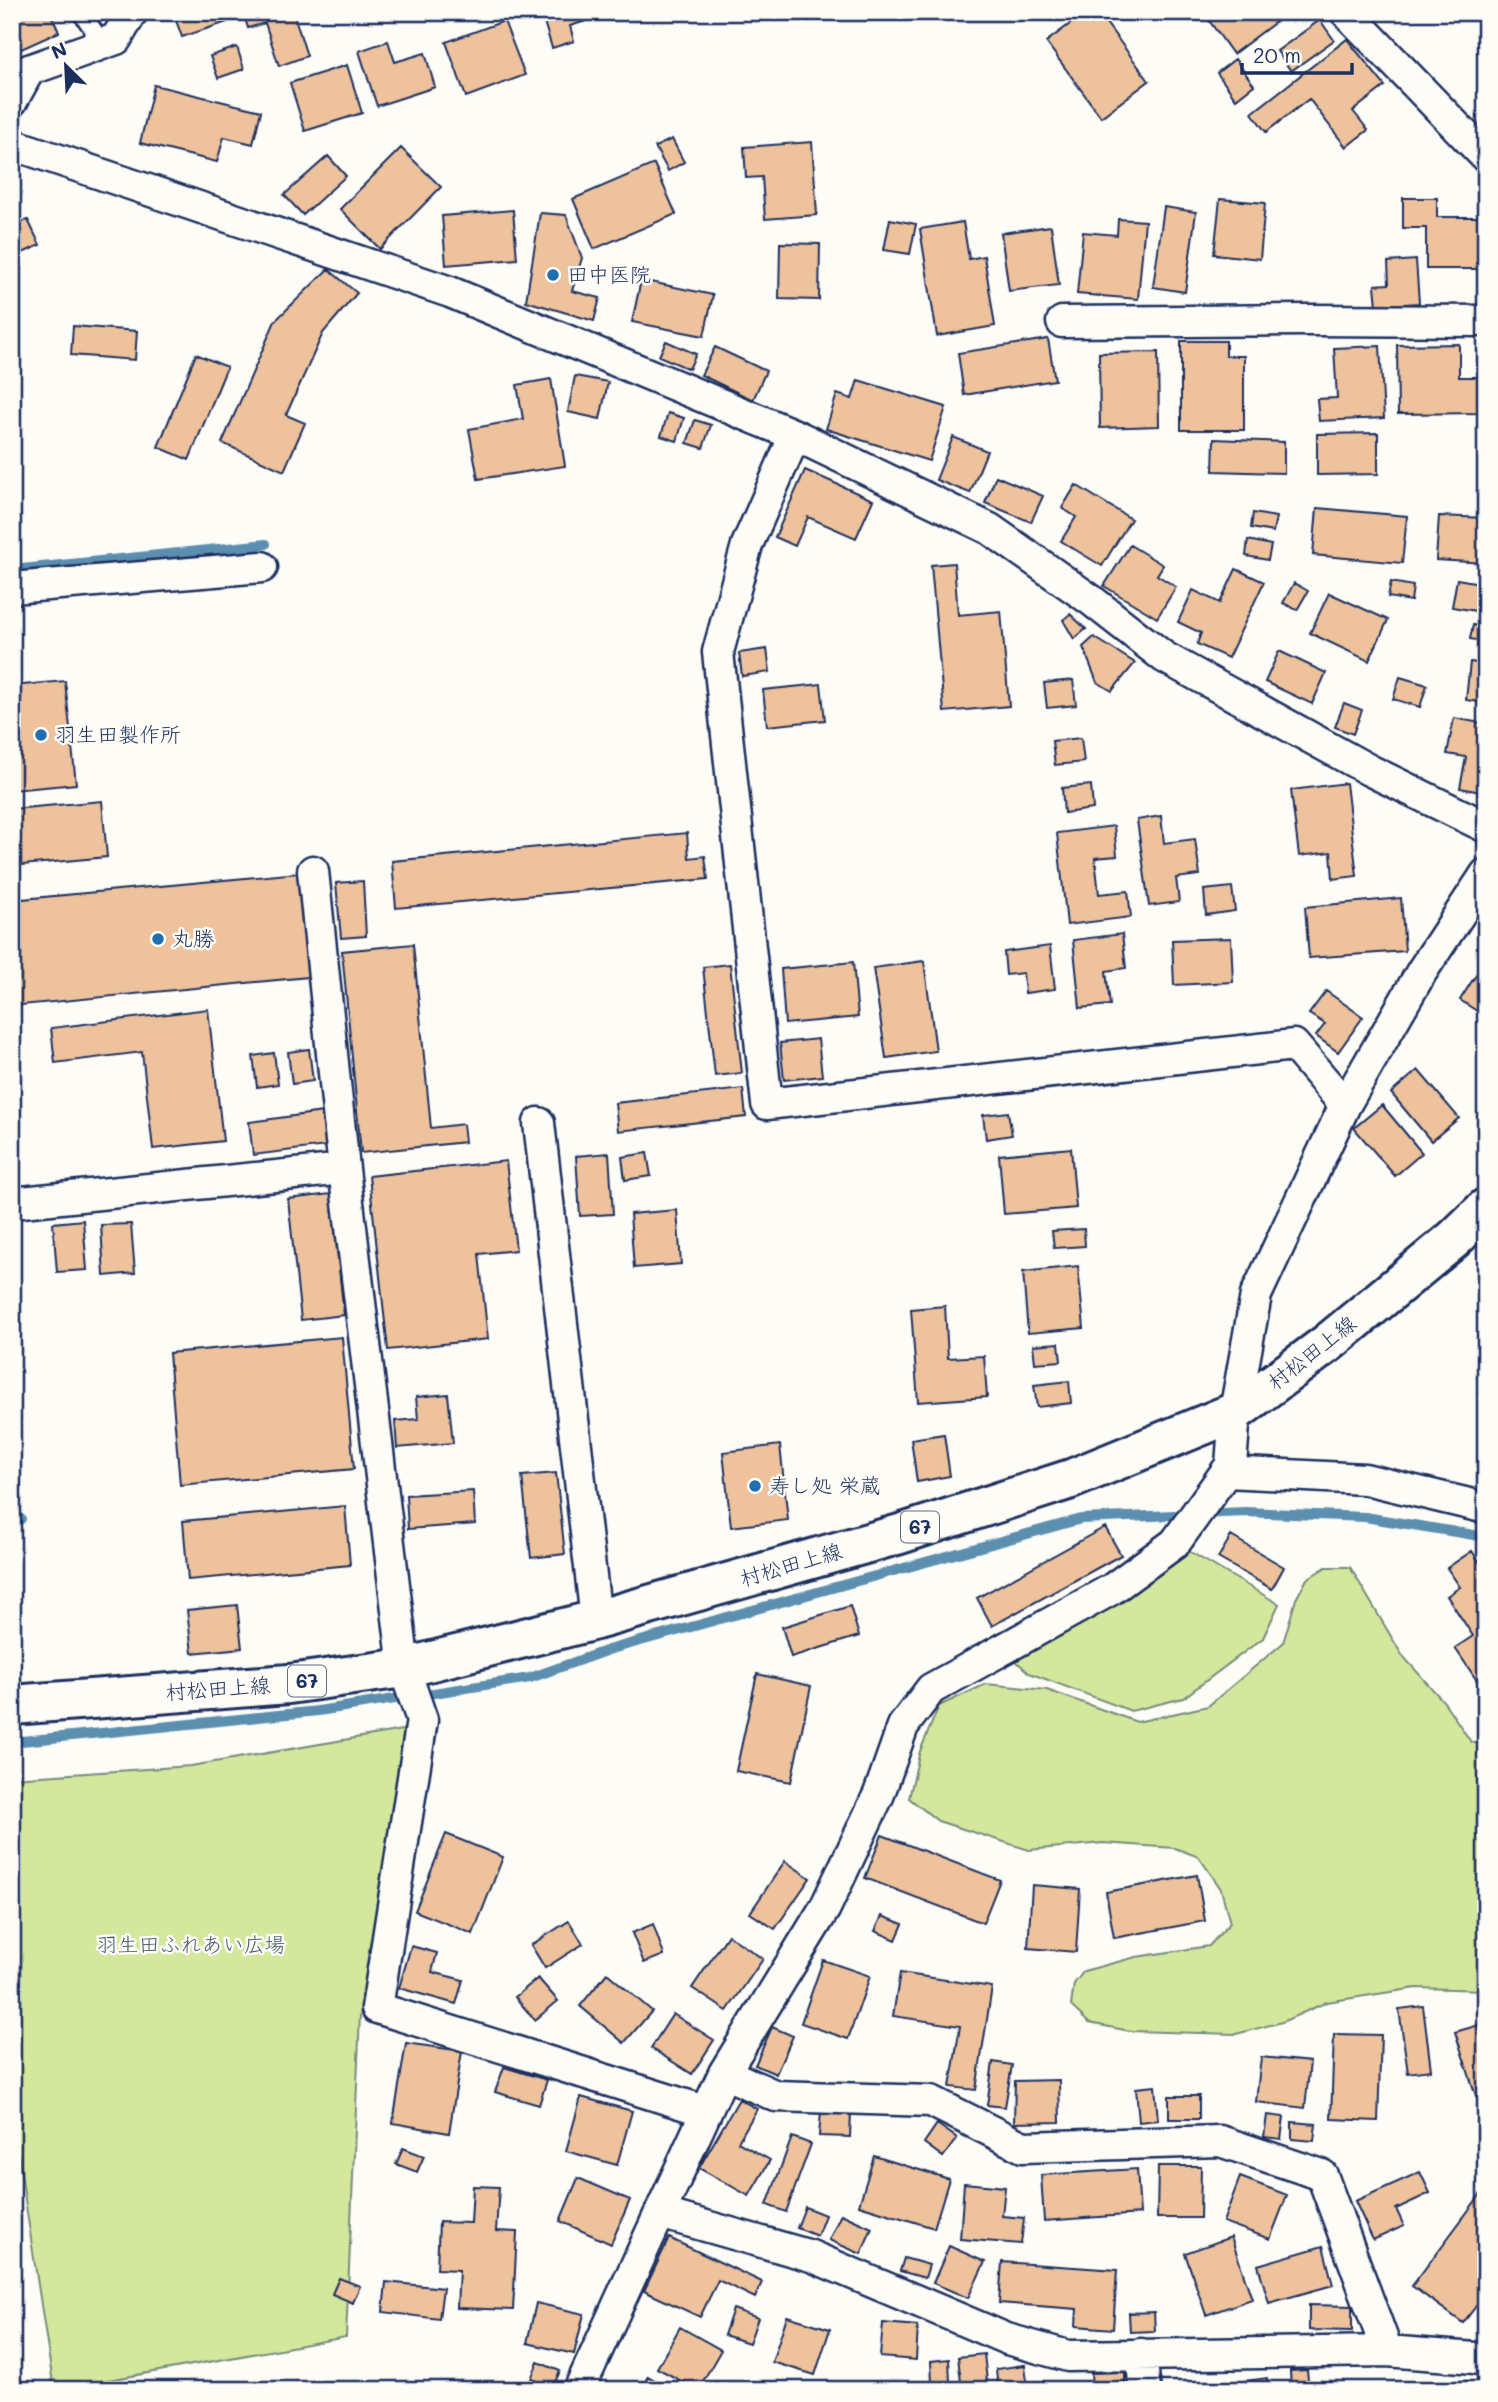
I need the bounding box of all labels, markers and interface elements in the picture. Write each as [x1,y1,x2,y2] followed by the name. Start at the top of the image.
[32,32,102,102] north arrow
[1242,32,1353,76] scale bar
[47,36,71,64] text: N
[1253,41,1301,68] text: 20 m
[567,260,651,287] place label: 田中医院
[545,267,561,283] marker: 田中医院
[55,720,181,747] place label: 羽生田製作所
[33,727,49,743] marker: 羽生田製作所
[172,924,214,951] place label: 丸勝
[150,931,166,947] marker: 丸勝
[1261,1309,1361,1395] street label: 村松田上線
[769,1471,881,1498] place label: 寿し処 栄蔵
[747,1478,763,1494] marker: 寿し処 栄蔵
[901,1512,939,1542] road number: 67
[736,1536,845,1591] street label: 村松田上線
[288,1666,326,1696] road number: 67
[165,1670,271,1705] street label: 村松田上線
[97,1930,286,1957] park label: 羽生田ふれあい広場

